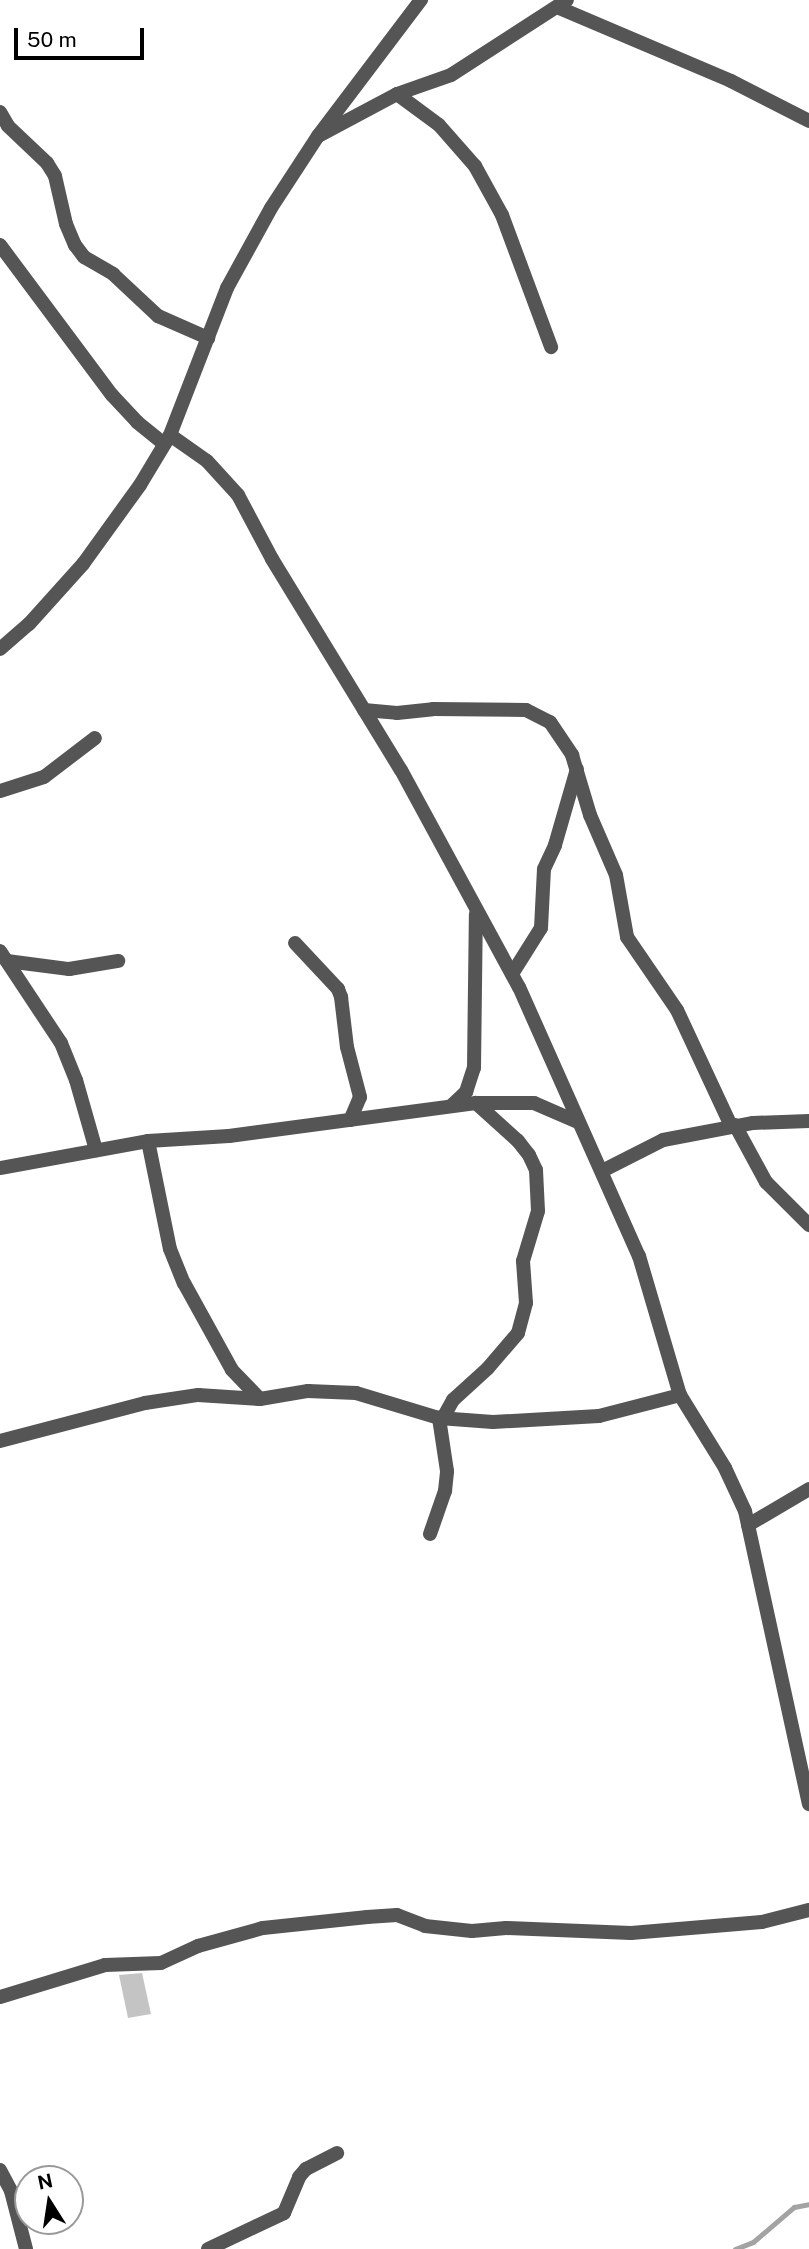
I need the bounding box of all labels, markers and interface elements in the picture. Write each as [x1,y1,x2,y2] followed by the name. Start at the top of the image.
[18,14,147,58] scale bar
[27,27,77,52] text: 50 m
[14,2165,84,2235] north arrow
[35,2169,55,2194] text: N

